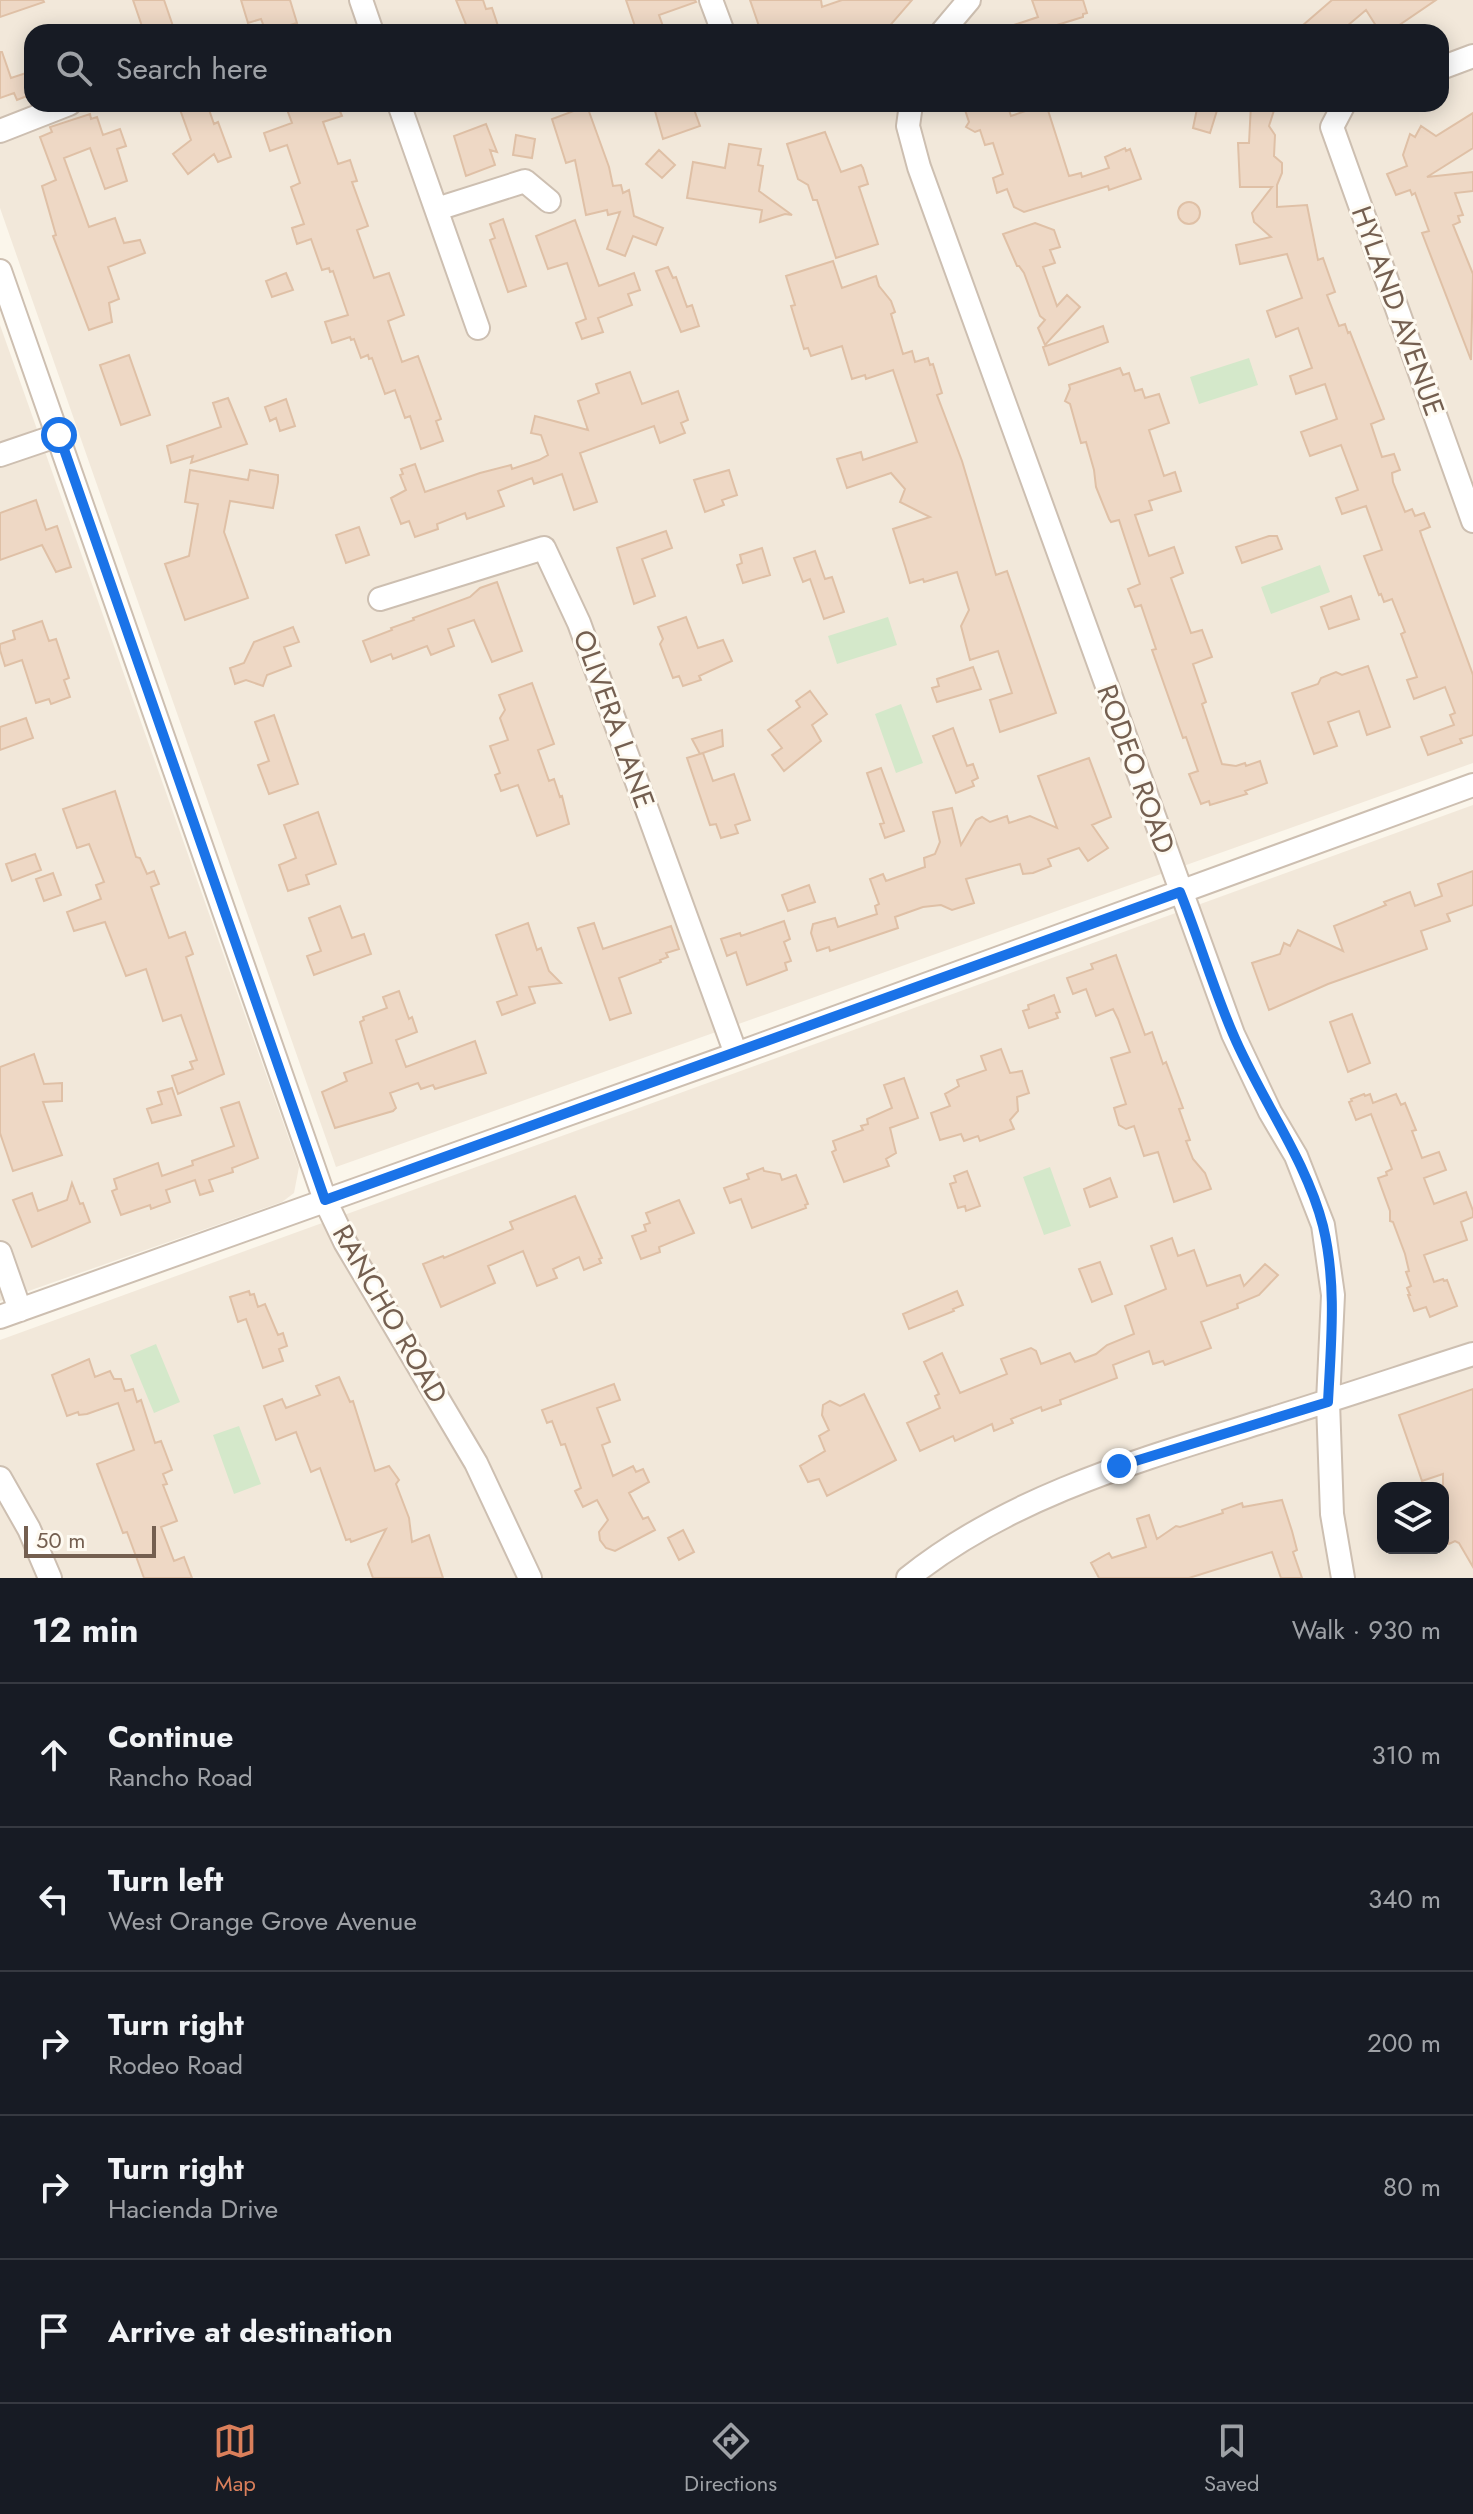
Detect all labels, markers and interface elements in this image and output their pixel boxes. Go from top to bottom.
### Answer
search box [24,24,1449,112]
icon: search [52,46,96,90]
text: Search here [116,47,268,90]
street label: HYLAND AVENUE [1341,200,1455,422]
route start [41,417,77,453]
street label: OLIVERA LANE [563,624,665,814]
street label: RODEO ROAD [1086,679,1186,859]
street label: RANCHO ROAD [322,1217,458,1411]
route end [1101,1448,1137,1484]
map controls [1377,1482,1449,1554]
button: layers [1377,1482,1449,1554]
scale bar [24,1522,156,1558]
text: 50 m [36,1524,85,1556]
text: 12 min [32,1606,139,1655]
text: Walk · 930 m [1292,1611,1441,1649]
text: Continue [108,1715,234,1758]
icon: ahead [32,1733,76,1777]
text: 310 m [1371,1736,1441,1774]
text: Rancho Road [108,1758,253,1796]
text: Turn left [108,1859,223,1902]
icon: left [32,1877,76,1921]
text: 340 m [1368,1880,1441,1918]
text: West Orange Grove Avenue [108,1902,417,1940]
text: Turn right [108,2003,244,2046]
icon: right [32,2021,76,2065]
text: 200 m [1367,2024,1441,2062]
text: Rodeo Road [108,2046,243,2084]
text: Turn right [108,2147,244,2190]
icon: right [32,2165,76,2209]
text: 80 m [1383,2168,1441,2206]
text: Hacienda Drive [108,2190,278,2228]
icon: arrive [32,2309,76,2353]
text: Arrive at destination [108,2310,393,2353]
tab: Map [213,2419,257,2499]
tab: Directions [684,2419,777,2499]
tab: Saved [1204,2419,1260,2499]

